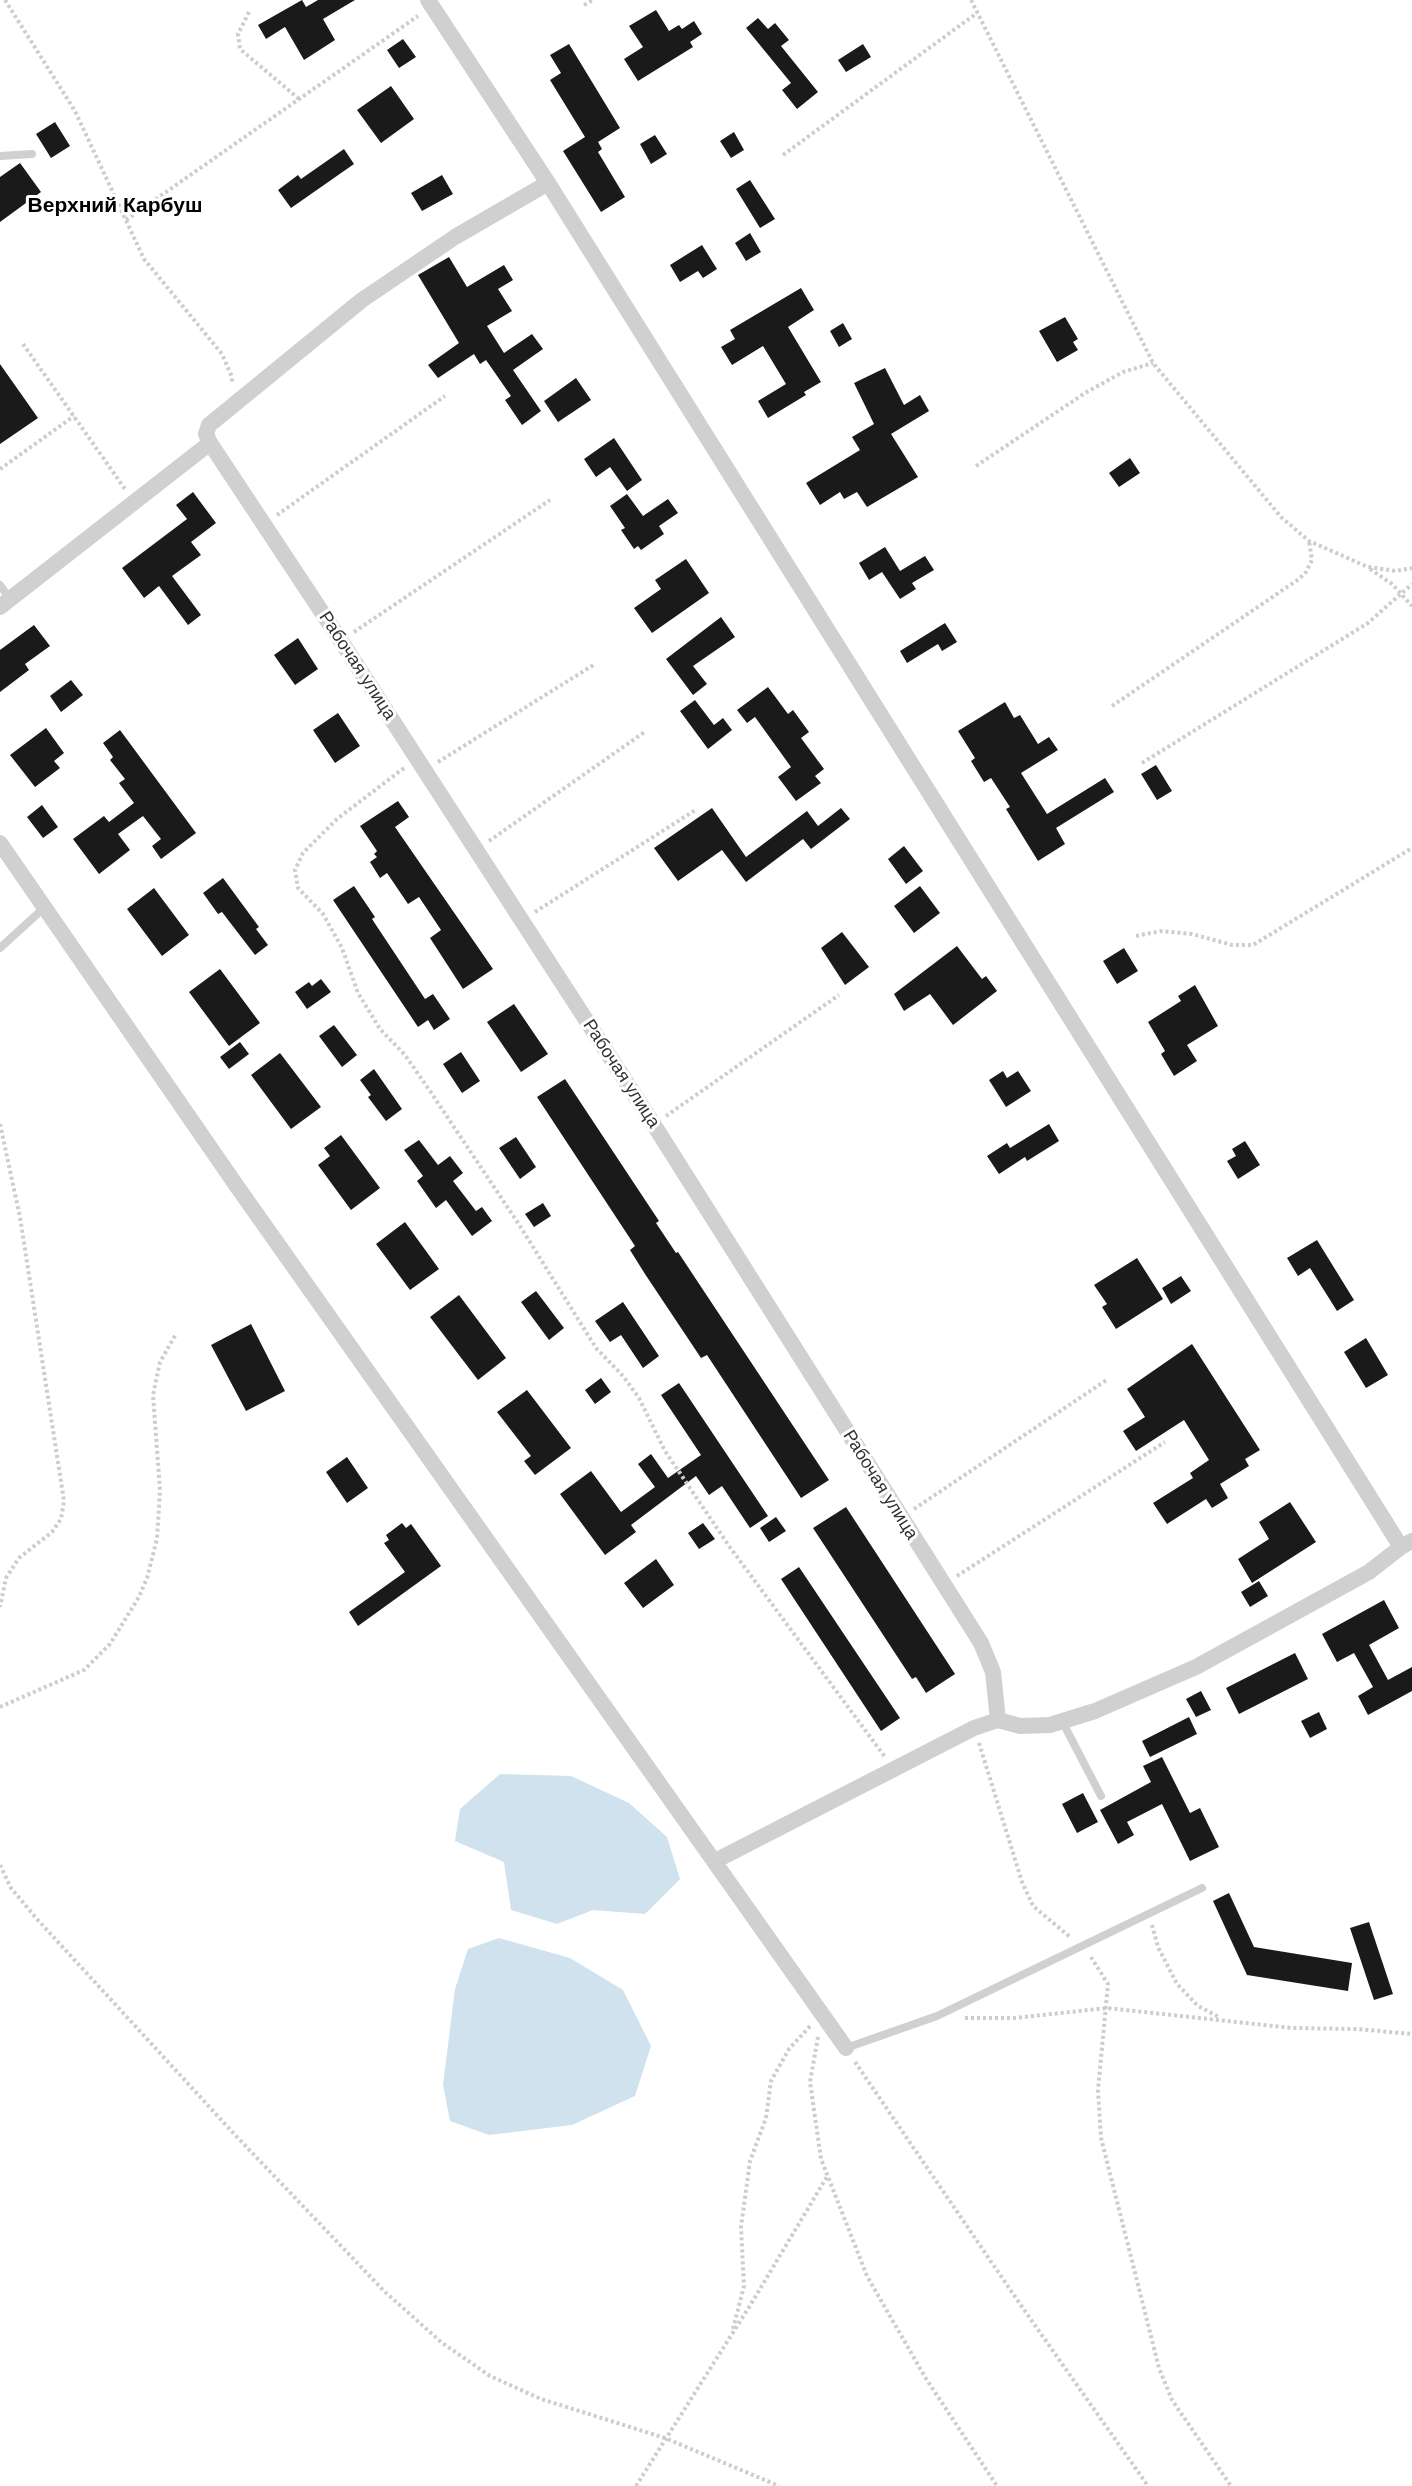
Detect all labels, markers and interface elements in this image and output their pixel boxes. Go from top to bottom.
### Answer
district label: Верхний Карбуш [28,193,202,219]
street label: Рабочая улица [314,608,400,724]
street label: Рабочая улица [578,1016,664,1132]
street label: Рабочая улица [838,1426,922,1544]

